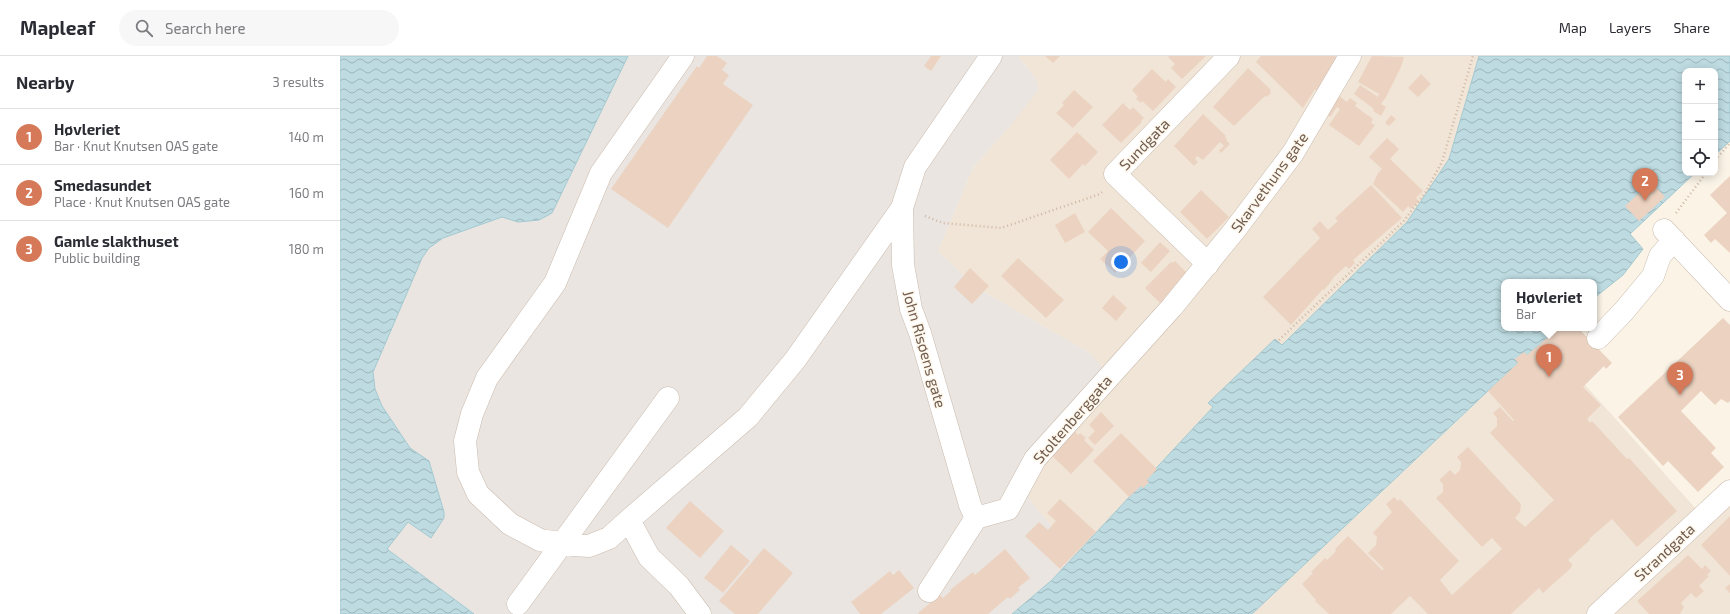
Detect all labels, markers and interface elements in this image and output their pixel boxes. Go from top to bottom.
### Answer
search box [119,10,399,46]
text: Mapleaf [20,16,95,39]
icon: search [133,17,155,39]
text: Search here [165,19,246,37]
text: Map [1559,19,1587,36]
text: Layers [1609,19,1651,36]
text: Share [1673,19,1710,36]
map controls [1682,68,1718,176]
button: + [1682,68,1718,104]
text: Nearby [16,72,74,92]
text: 3 results [273,74,324,90]
button: − [1682,104,1718,140]
street label: Sundgata [1115,114,1173,174]
text: Høvleriet [54,120,120,138]
street label: Skarvethuns gate [1227,128,1311,236]
text: 1 [26,129,32,145]
text: 140 m [289,129,324,145]
text: Bar · Knut Knutsen OAS gate [54,138,218,154]
button: locate [1682,140,1718,176]
pin: 2 [1632,168,1658,201]
text: Smedasundet [54,176,151,194]
text: 2 [25,185,33,201]
text: 160 m [289,185,324,201]
text: Place · Knut Knutsen OAS gate [54,194,230,210]
text: Gamle slakthuset [54,232,179,250]
text: 3 [25,241,33,257]
text: 180 m [289,241,324,257]
text: Public building [54,250,140,266]
your location [1111,252,1131,272]
popup [1501,279,1597,331]
street label: John Risøens gate [900,288,950,410]
text: Høvleriet [1516,288,1582,306]
text: Bar [1516,306,1536,322]
pin: 1 [1536,344,1562,377]
pin: 3 [1667,362,1693,395]
street label: Stoltenberggata [1029,371,1115,467]
street label: Strandgata [1630,519,1698,585]

